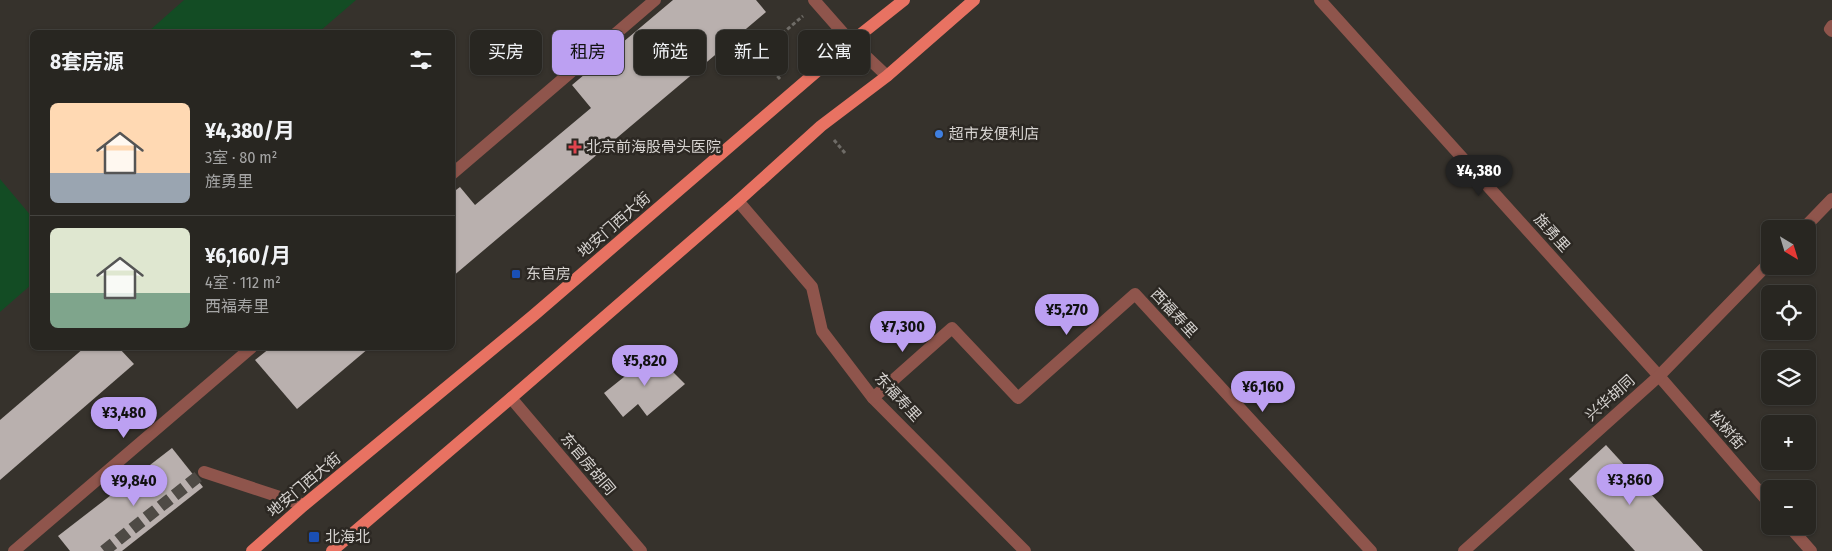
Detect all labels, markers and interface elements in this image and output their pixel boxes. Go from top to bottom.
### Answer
chip: 买房 [470,30,542,75]
chip: 租房 [552,30,624,75]
chip: 筛选 [634,30,706,75]
chip: 新上 [716,30,788,75]
chip: 公寓 [798,30,870,75]
icon: filters [407,46,435,74]
text: 8套房源 [50,49,124,75]
text: ¥4,380/月 [205,118,295,144]
icon: home [90,123,150,183]
place label: 超市发便利店 [949,125,1039,143]
marker: 超市发便利店 [933,128,945,140]
place label: 北京前海股骨头医院 [586,138,721,156]
marker: 北京前海股骨头医院 [568,140,582,154]
text: 3室 · 80 m² [205,148,277,167]
pin: ¥4,380 [1438,154,1520,197]
text: ¥4,380 [1457,161,1501,180]
text: 旌勇里 [205,172,253,191]
street label: 地安门西大街 [574,189,654,261]
street label: 旌勇里 [1530,210,1574,256]
north arrow [1761,220,1816,275]
map controls [1761,220,1816,535]
text: ¥6,160/月 [205,243,291,269]
icon: home [90,248,150,308]
place label: 东官房 [526,265,571,283]
marker: 东官房 [510,268,522,280]
text: 4室 · 112 m² [205,273,281,292]
street label: 西福寿里 [1147,285,1201,341]
button: locate [1761,285,1816,340]
pin: ¥5,270 [1026,294,1108,336]
text: 西福寿里 [205,297,269,316]
text: ¥5,270 [1046,300,1088,319]
pin: ¥7,300 [862,310,944,353]
text: ¥7,300 [881,317,925,336]
pin: ¥5,820 [604,344,686,387]
button: layers [1761,350,1816,405]
text: ¥5,820 [623,351,667,370]
street label: 东福寿里 [871,369,925,425]
pin: ¥6,160 [1222,370,1304,413]
street label: 兴华胡同 [1582,371,1638,425]
text: ¥6,160 [1242,377,1284,396]
pin: ¥3,480 [83,396,165,439]
text: ¥3,480 [102,403,146,422]
street label: 松树街 [1705,407,1749,453]
button: + [1761,415,1816,470]
street label: 东官房胡同 [557,429,619,499]
street label: 地安门西大街 [264,449,344,521]
pin: ¥9,840 [93,464,175,507]
pin: ¥3,860 [1589,464,1671,506]
text: ¥3,860 [1608,470,1652,489]
text: ¥9,840 [111,471,157,490]
button: − [1761,480,1816,535]
place label: 北海北 [325,528,370,546]
marker: 北海北 [307,530,321,544]

